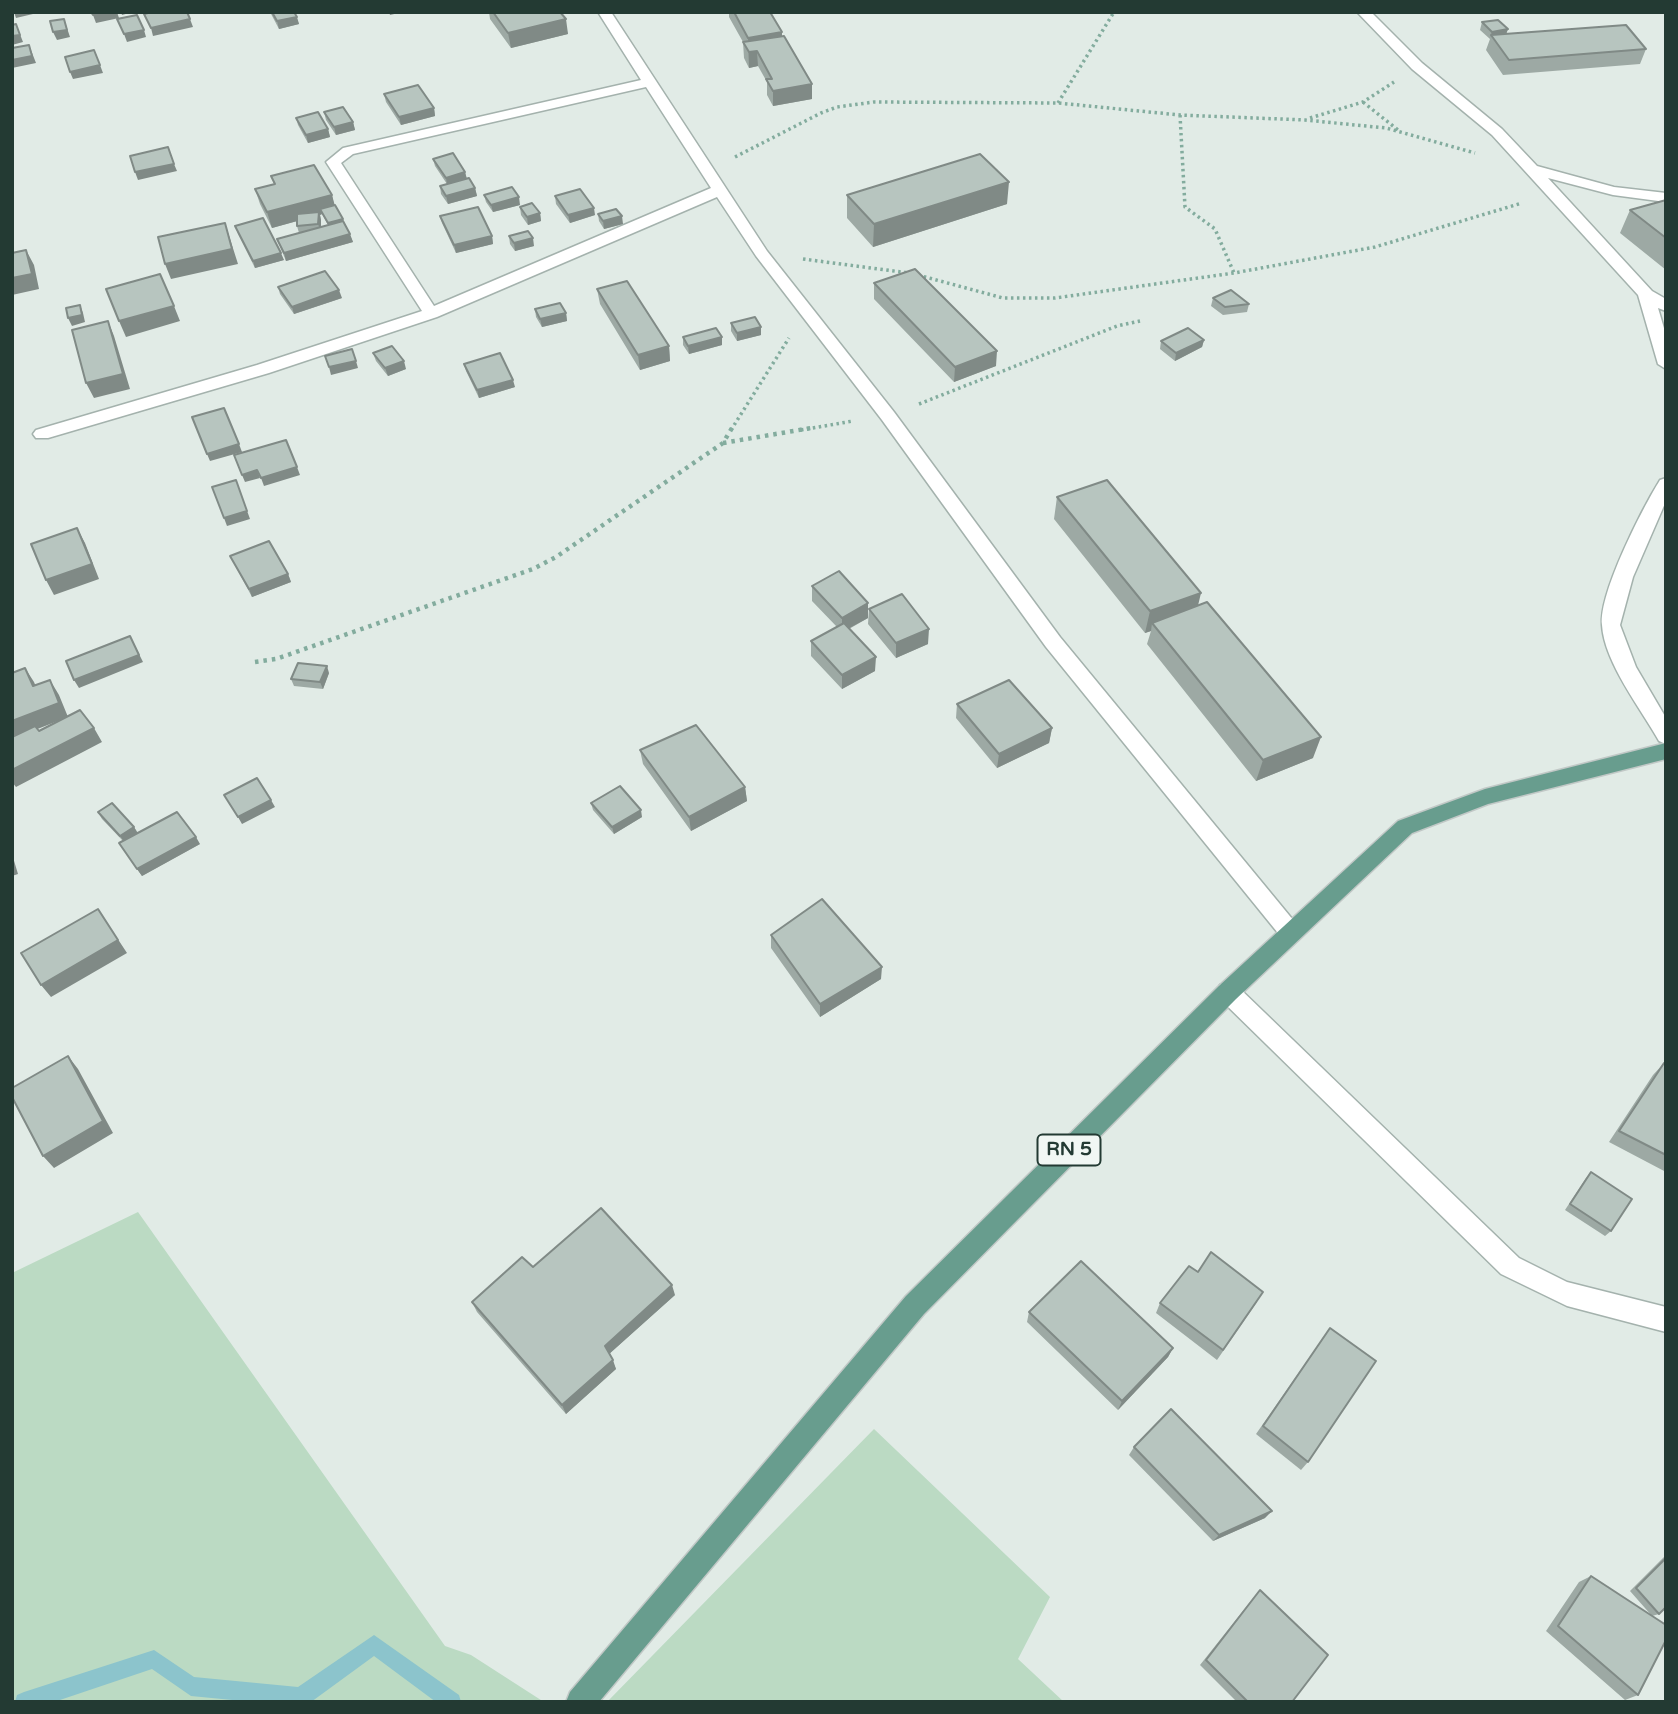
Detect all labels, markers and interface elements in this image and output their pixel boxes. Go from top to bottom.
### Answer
road number: RN 5 [1038,1134,1100,1166]

